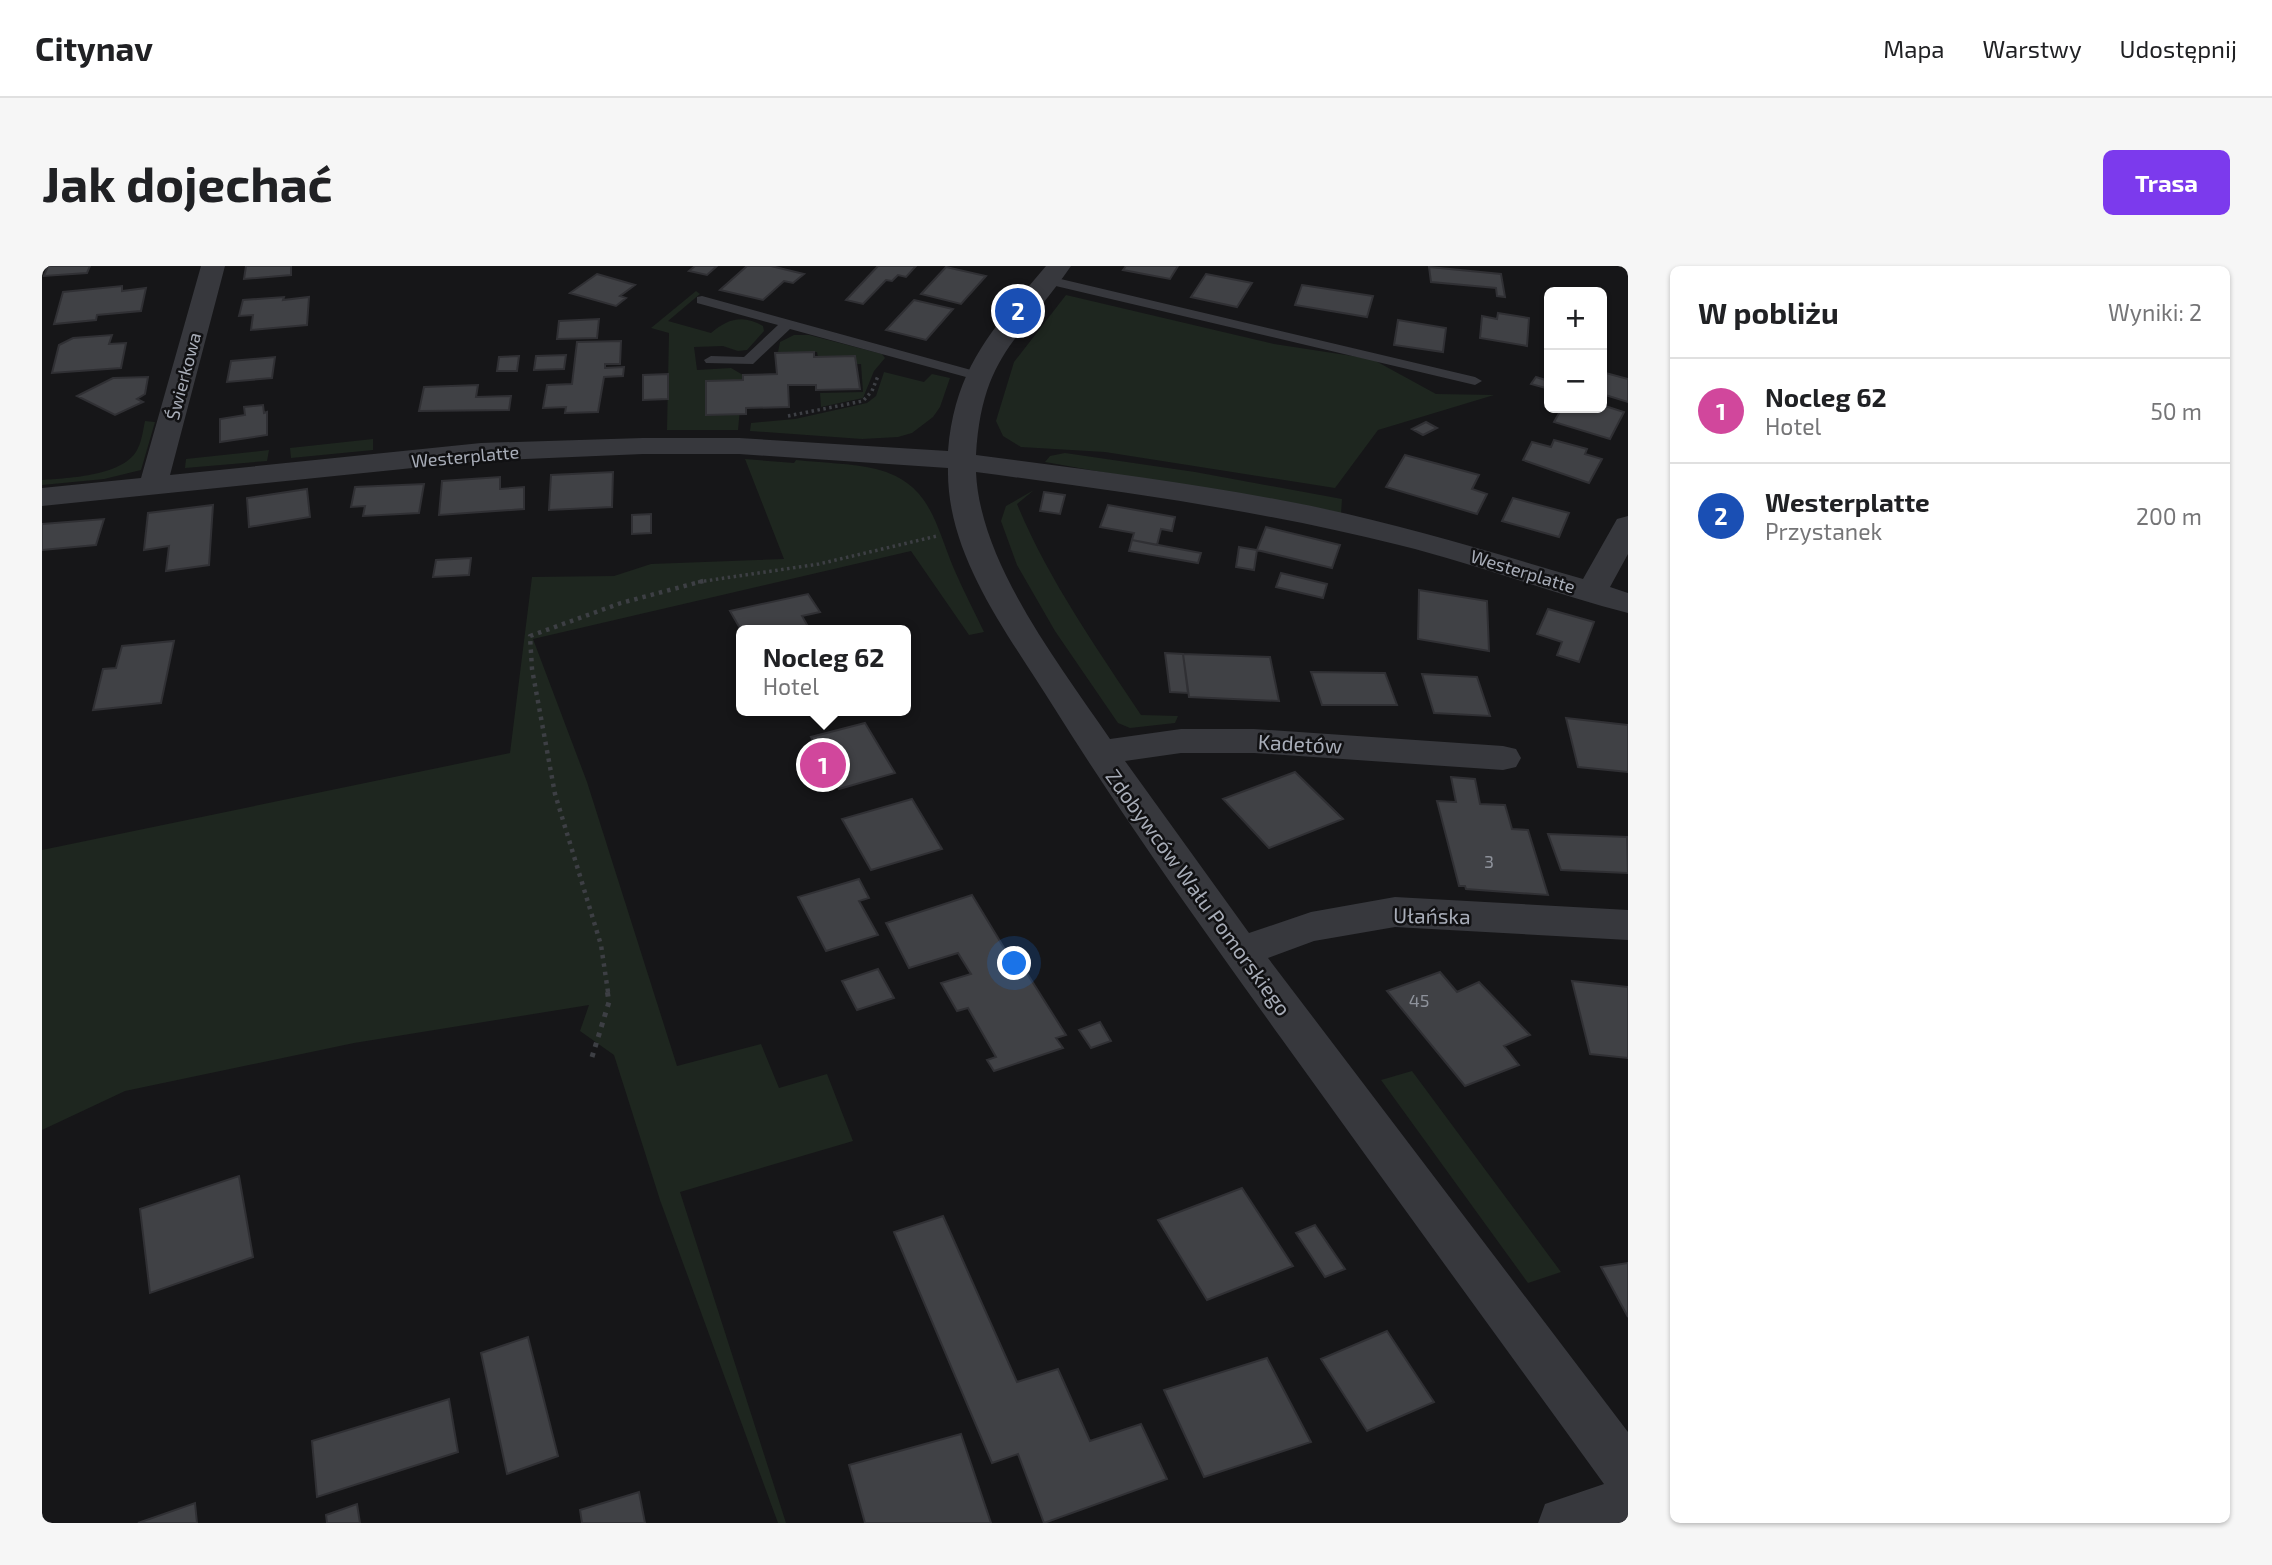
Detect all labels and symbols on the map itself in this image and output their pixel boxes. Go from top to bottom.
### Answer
pin: 2 [995,285,1041,337]
street label: Świerkowa [161,330,205,422]
street label: Westerplatte [410,440,520,472]
street label: Westerplatte [1468,545,1578,597]
street label: Kadetów [1257,728,1343,758]
pin: 1 [800,739,846,791]
street label: Zdobywców Wału Pomorskiego [1101,764,1297,1020]
house number: 3 [1484,850,1494,872]
street label: Ułańska [1393,902,1471,928]
your location [997,946,1031,980]
house number: 45 [1409,989,1429,1011]

